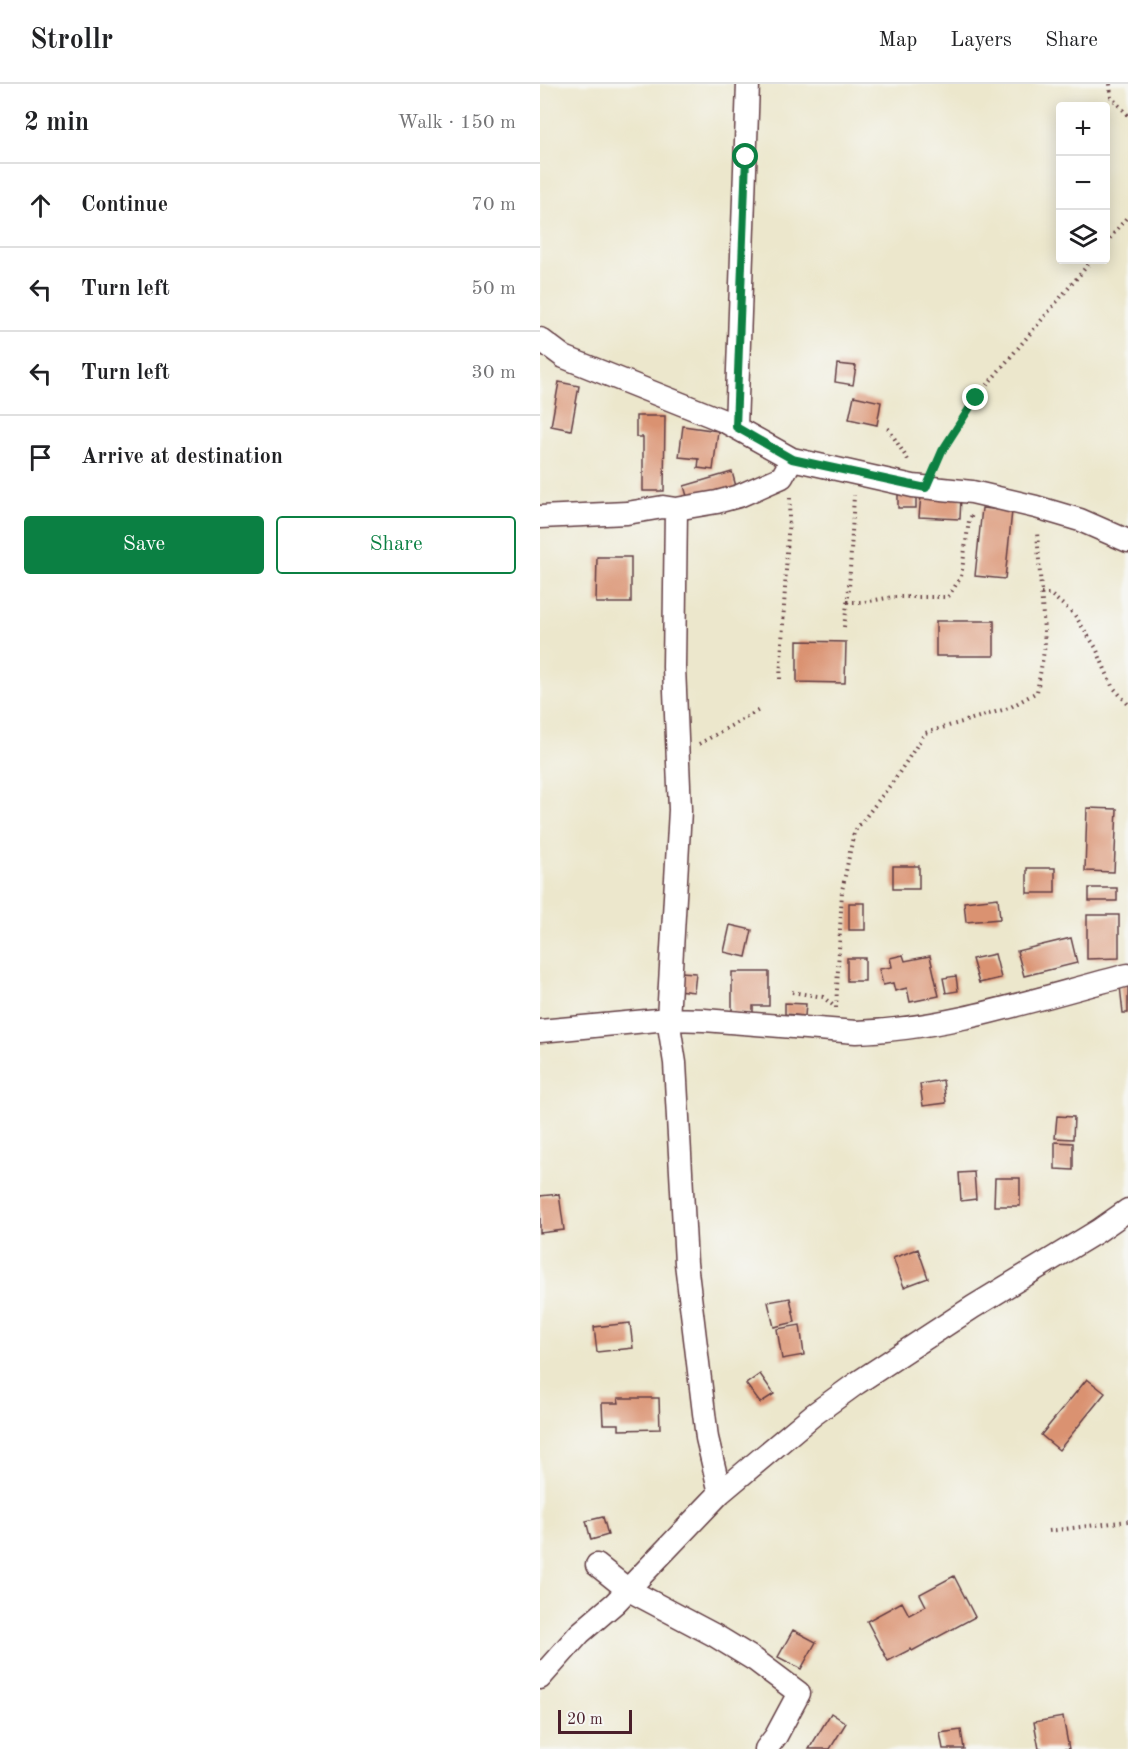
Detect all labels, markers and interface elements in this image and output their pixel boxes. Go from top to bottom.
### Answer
text: Strollr [30,27,113,55]
text: Map [878,30,917,51]
text: Layers [950,30,1012,51]
text: Share [1045,30,1098,51]
map controls [1056,102,1110,264]
button: + [1056,102,1110,156]
text: 2 min [24,110,89,136]
text: Walk · 150 m [397,113,516,133]
route start [732,143,758,169]
button: − [1056,156,1110,210]
icon: ahead [24,189,57,222]
text: Continue [81,194,168,216]
text: 70 m [471,195,516,215]
button: layers [1056,210,1110,264]
icon: left [24,273,57,306]
text: Turn left [81,278,170,300]
text: 50 m [471,279,516,299]
icon: left [24,357,57,390]
text: Turn left [81,362,170,384]
text: 30 m [471,363,516,383]
route end [962,384,988,410]
icon: arrive [24,441,57,474]
text: Arrive at destination [81,446,283,468]
button: Save [24,516,264,574]
button: Share [276,516,516,574]
scale bar [558,1707,632,1734]
text: 20 m [567,1712,603,1728]

